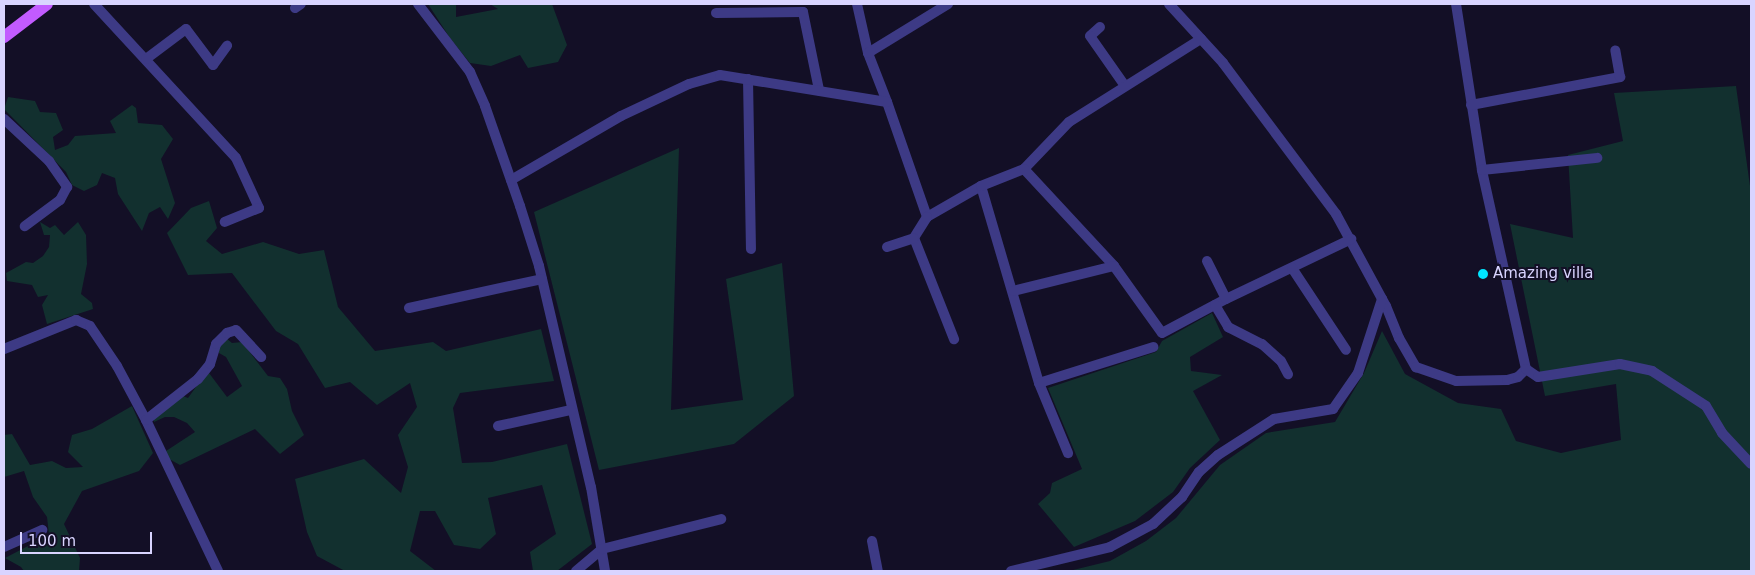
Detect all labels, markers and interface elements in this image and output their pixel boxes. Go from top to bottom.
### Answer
place label: Amazing villa [1493,265,1593,283]
marker: Amazing villa [1477,268,1489,280]
scale bar [22,522,155,554]
text: 100 m [28,532,76,550]

